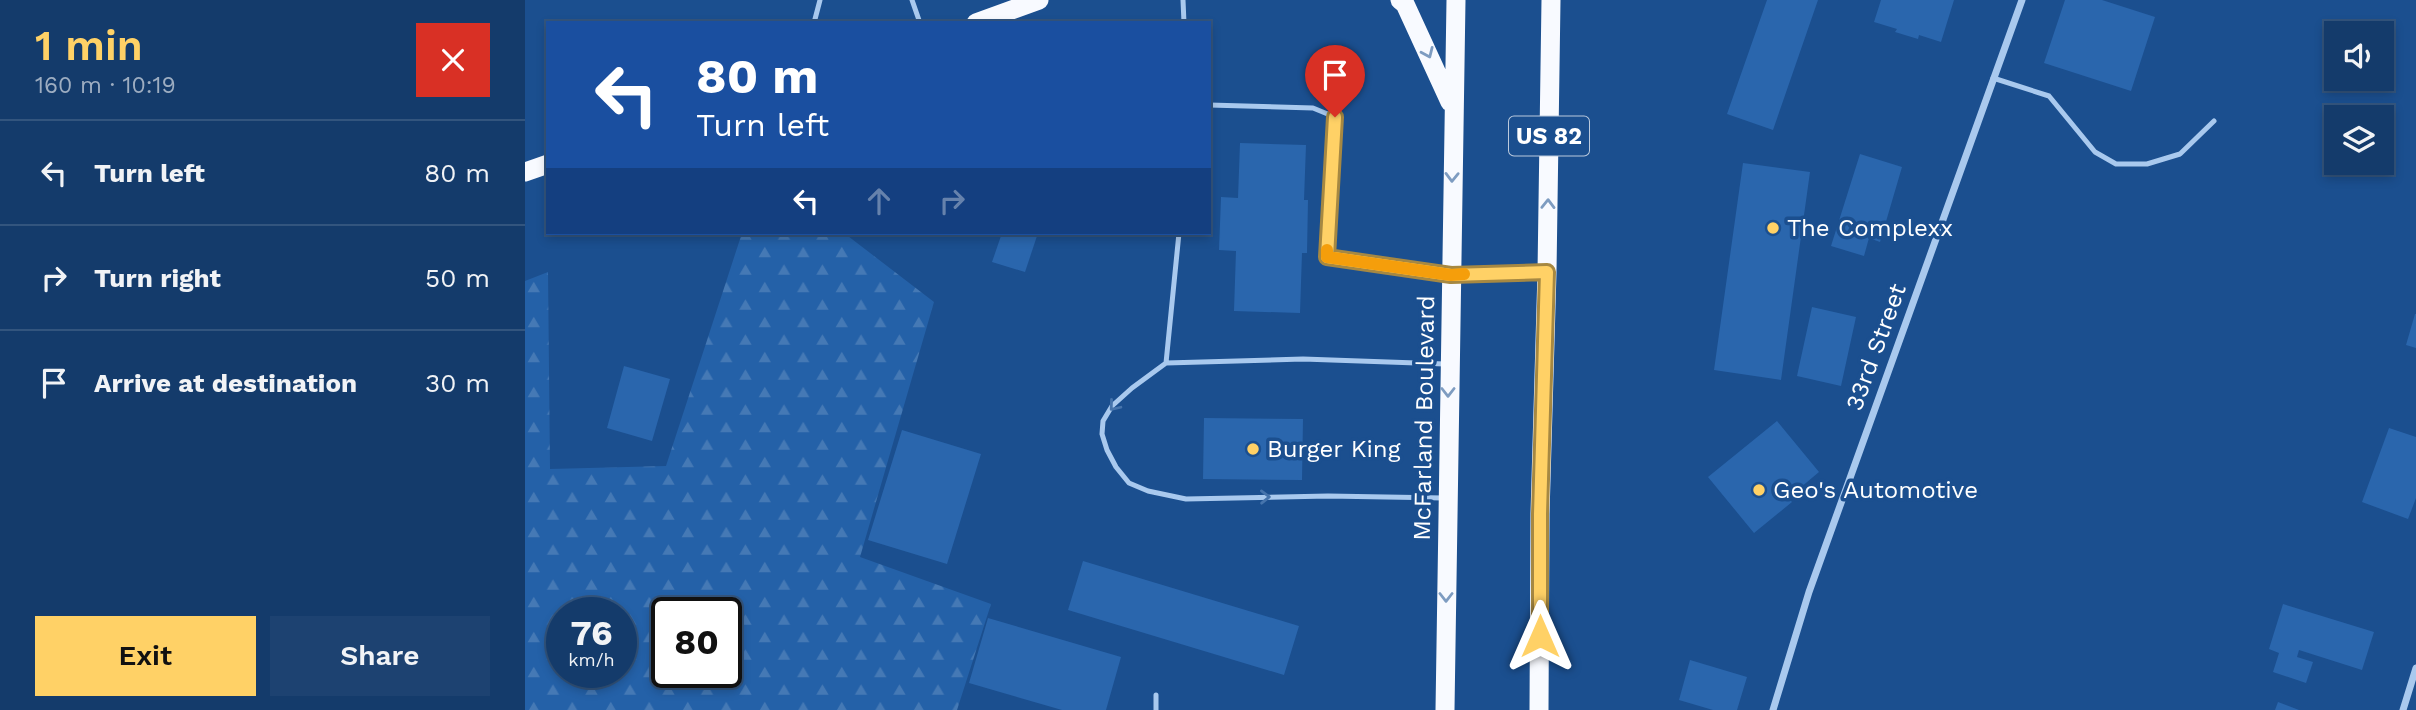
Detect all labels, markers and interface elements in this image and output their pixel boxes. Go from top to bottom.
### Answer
text: 1 min [35,21,143,70]
map controls [2324,21,2394,175]
button: sound [2324,21,2394,91]
button: close [416,23,490,97]
pin [1305,45,1365,117]
one-way arrow [1420,46,1434,58]
text: 80 m [696,47,818,105]
icon: left [581,49,672,140]
icon: arrive [1316,56,1354,94]
text: 160 m · 10:19 [35,72,176,99]
button: layers [2324,105,2394,175]
text: Turn left [696,106,829,144]
road number: US 82 [1509,116,1589,155]
icon: left [35,154,73,192]
text: Turn left [94,158,205,188]
text: 80 m [424,158,490,188]
one-way arrow [1444,172,1460,182]
icon: left [787,182,825,220]
icon: ahead [860,182,898,220]
icon: right [933,182,971,220]
one-way arrow [1540,198,1556,208]
place label: The Complexx [1787,214,1953,242]
marker: The Complexx [1765,220,1781,236]
icon: right [35,259,73,297]
text: Turn right [94,263,221,293]
text: 50 m [425,263,490,293]
street label: 33rd Street [1840,280,1912,414]
street label: McFarland Boulevard [1408,295,1440,541]
icon: arrive [35,364,73,402]
text: Arrive at destination [94,368,357,398]
text: 30 m [425,368,490,398]
one-way arrow [1440,387,1456,398]
one-way arrow [1110,398,1122,411]
place label: Burger King [1267,435,1401,463]
marker: Burger King [1245,441,1261,457]
place label: Geo's Automotive [1773,476,1978,504]
marker: Geo's Automotive [1751,482,1767,498]
one-way arrow [1260,490,1271,505]
one-way arrow [1438,593,1454,603]
speed limit sign: 80 [651,597,742,688]
position arrow [1503,599,1577,673]
text: 76 [571,612,612,654]
button: Exit [35,616,256,696]
button: Share [270,616,490,696]
text: km/h [568,649,615,670]

